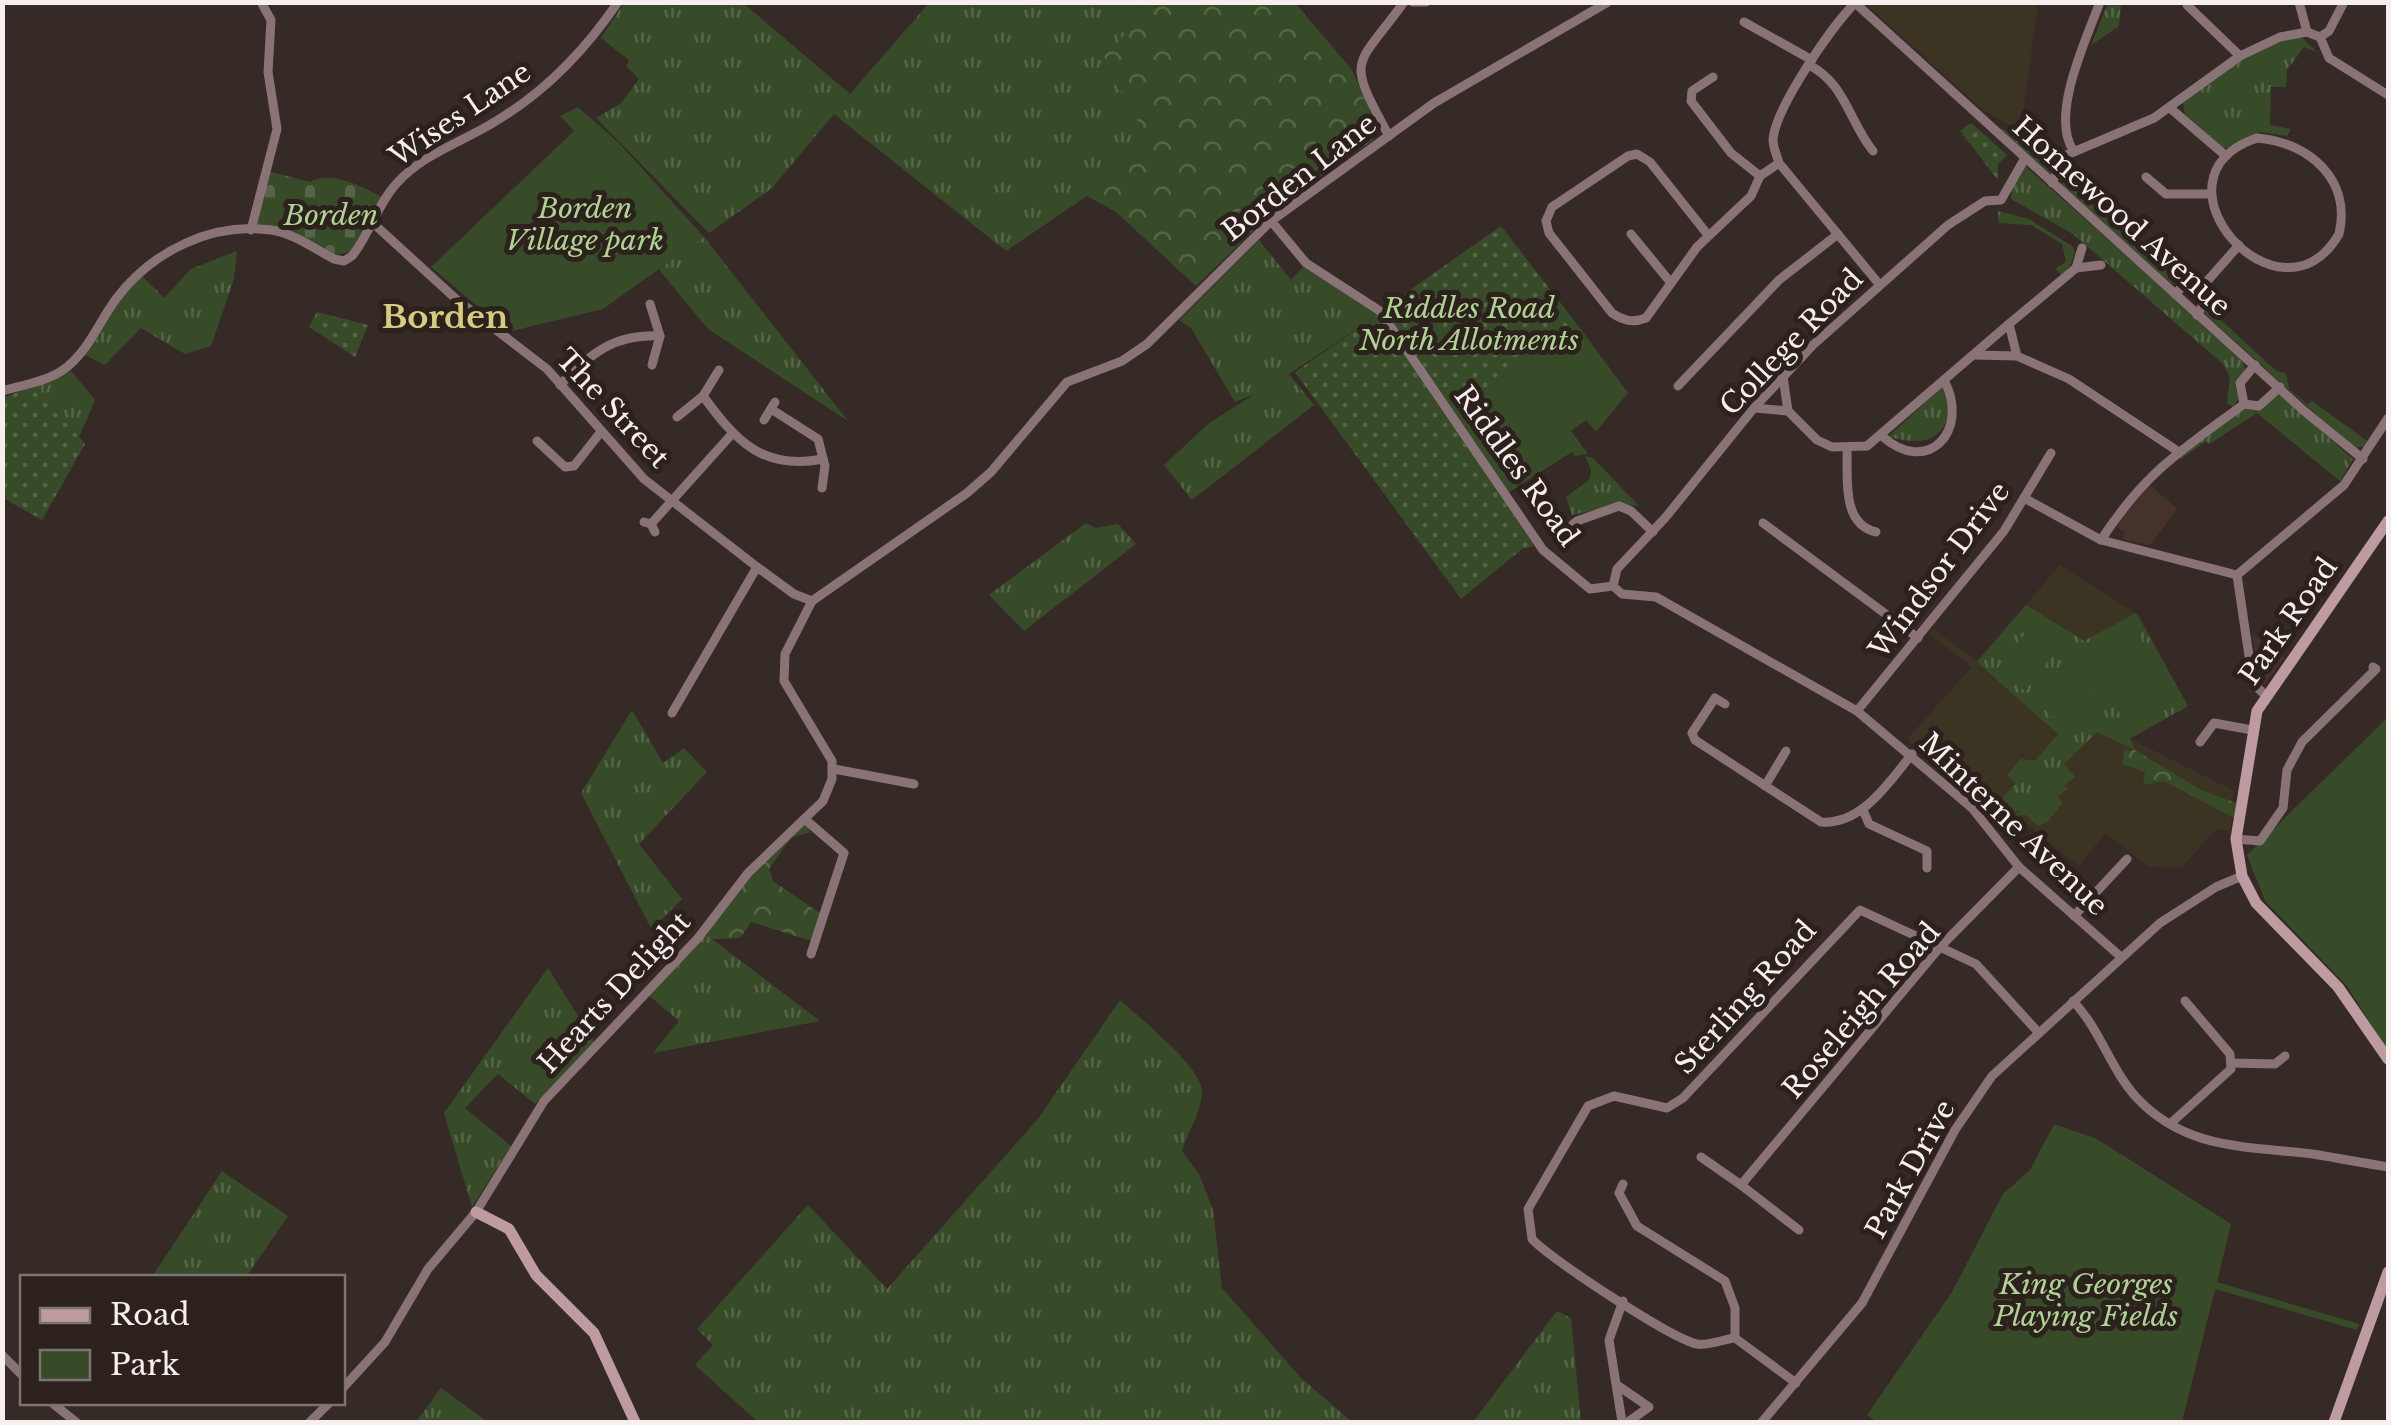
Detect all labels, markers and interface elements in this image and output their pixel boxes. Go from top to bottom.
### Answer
street label: Wises Lane [382,54,538,175]
street label: Borden Lane [1215,106,1384,249]
street label: Homewood Avenue [2005,109,2238,324]
park label: Borden Village park [506,191,664,258]
park label: Borden [283,198,378,233]
street label: College Road [1713,262,1870,423]
park label: Riddles Road North Allotments [1358,291,1579,358]
district label: Borden [382,297,508,337]
street label: The Street [549,342,677,475]
street label: Riddles Road [1447,379,1587,553]
street label: Windsor Drive [1861,475,2017,666]
street label: Park Road [2232,551,2345,692]
street label: Minterne Avenue [1912,726,2115,923]
street label: Hearts Delight [531,904,698,1080]
street label: Sterling Road [1667,913,1824,1081]
street label: Roseleigh Road [1775,915,1948,1106]
street label: Park Drive [1858,1094,1963,1244]
park label: King Georges Playing Fields [1993,1267,2178,1334]
legend [20,1275,345,1405]
text: Road [110,1296,190,1333]
text: Park [110,1346,180,1383]

